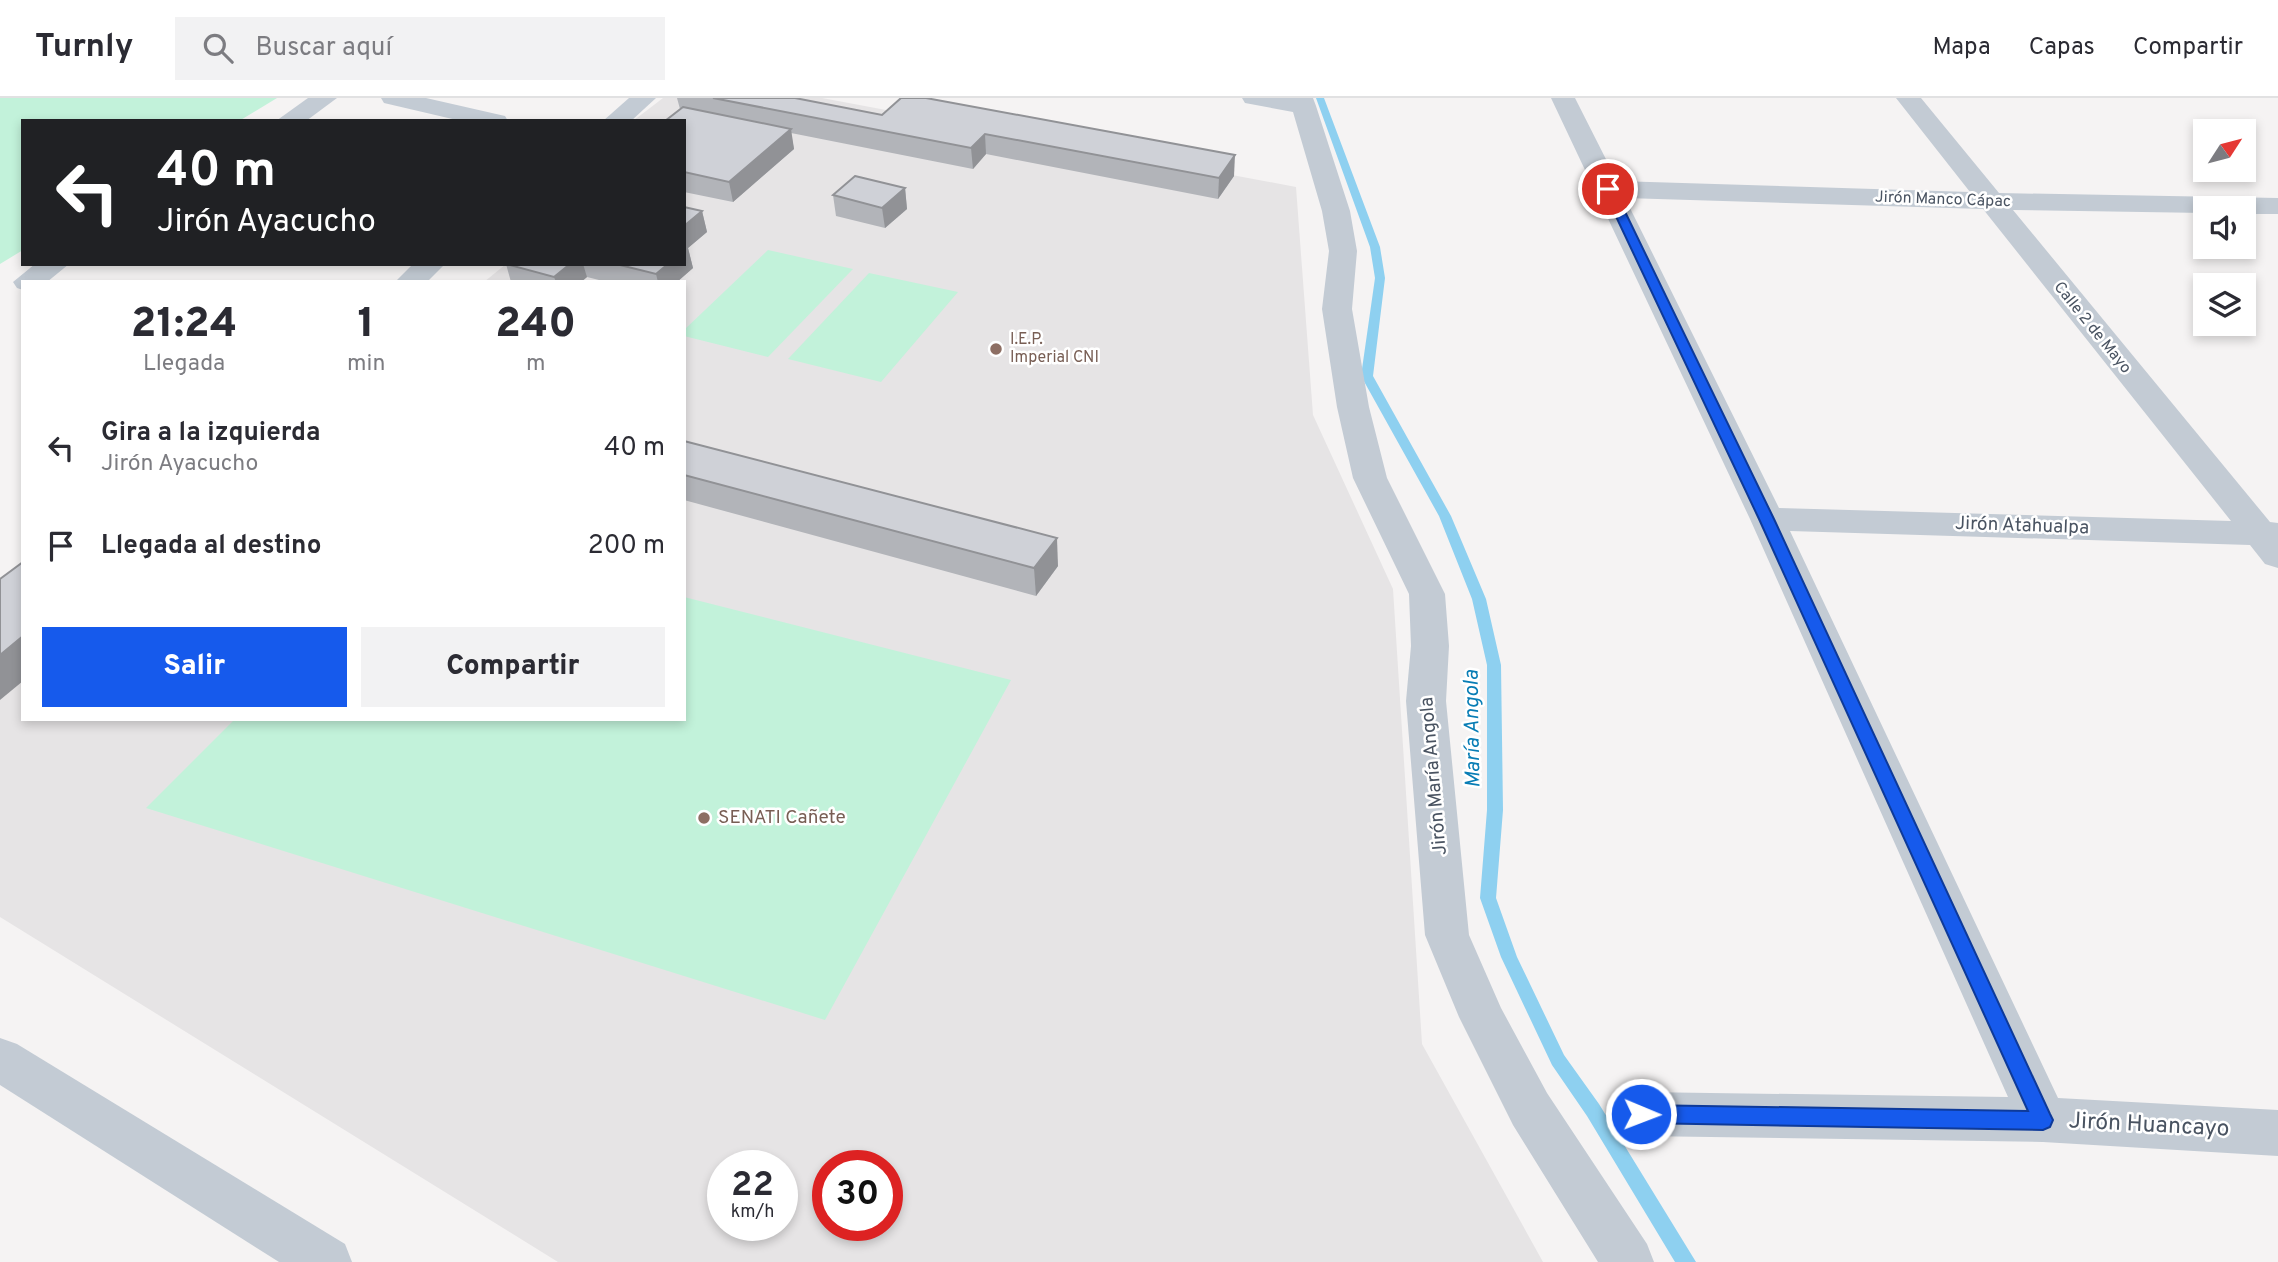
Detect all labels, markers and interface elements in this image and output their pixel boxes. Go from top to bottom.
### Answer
search box [175,17,665,80]
text: Turnly [35,27,133,69]
icon: search [199,29,237,67]
text: Buscar aquí [255,32,392,65]
text: Mapa [1933,33,1991,63]
text: Capas [2029,33,2095,63]
text: Compartir [2133,33,2243,63]
north arrow [2193,119,2256,182]
map controls [2193,119,2256,336]
text: 40 m [157,142,276,204]
icon: left [42,147,133,238]
pin [1578,159,1638,219]
icon: arrive [1589,170,1627,208]
street label: Jirón Manco Cápac [1875,188,2011,212]
button: sound [2193,196,2256,259]
text: Jirón Ayacucho [157,203,376,243]
button: layers [2193,273,2256,336]
street label: Calle 2 de Mayo [2049,278,2135,378]
text: 21:24 [131,299,237,352]
text: 1 [358,299,375,352]
text: 240 [495,299,576,352]
place label: I.E.P. Imperial CNI [1010,330,1099,368]
marker: I.E.P. Imperial CNI [988,341,1004,357]
text: Llegada [143,350,225,379]
text: min [347,350,385,379]
text: m [526,350,545,379]
text: Gira a la izquierda [101,417,320,450]
icon: left [42,429,80,467]
text: 40 m [604,432,665,465]
text: Jirón Ayacucho [101,450,258,479]
street label: Jirón Atahualpa [1954,512,2090,540]
icon: arrive [42,527,80,565]
text: Llegada al destino [101,530,321,563]
text: 200 m [588,530,665,563]
button: Salir [42,627,347,707]
button: Compartir [361,627,665,707]
water label: María Angola [1458,669,1488,788]
street label: Jirón María Angola [1415,696,1453,856]
place label: SENATI Cañete [718,806,846,830]
marker: SENATI Cañete [696,810,712,826]
position arrow [1604,1077,1678,1151]
street label: Jirón Huancayo [2068,1107,2230,1145]
speed limit sign: 30 [812,1150,903,1241]
text: 22 [731,1164,774,1208]
text: km/h [731,1201,774,1224]

